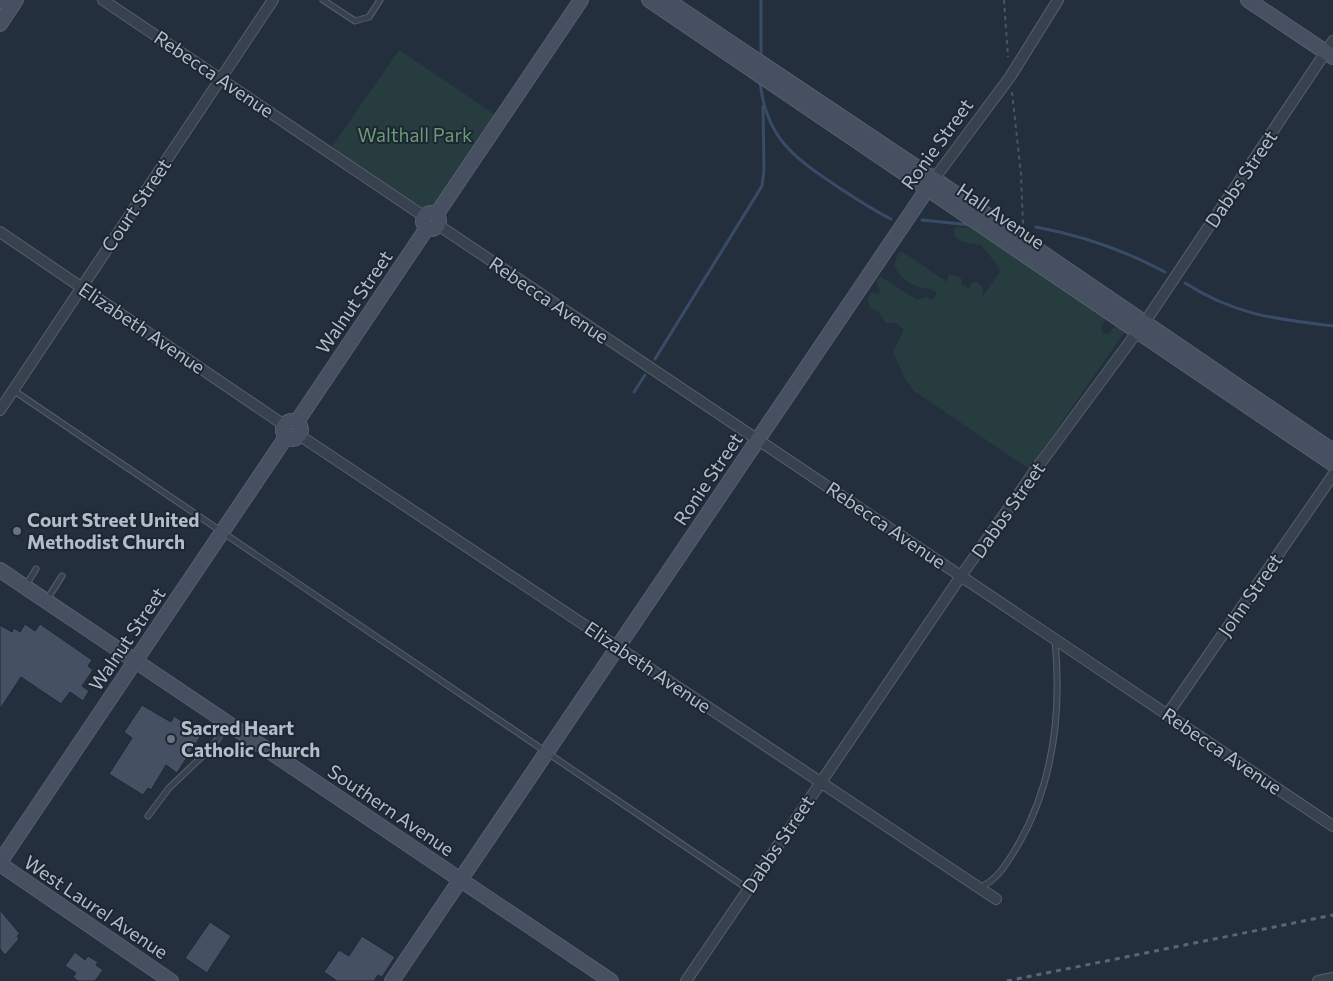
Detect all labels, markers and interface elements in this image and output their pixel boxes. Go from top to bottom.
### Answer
street label: Rebecca Avenue [150,25,278,122]
street label: Ronie Street [896,94,977,194]
park label: Walthall Park [358,123,472,146]
street label: Dabbs Street [1200,126,1282,232]
street label: Court Street [96,153,175,256]
street label: Hall Avenue [953,178,1049,253]
street label: Walnut Street [311,245,397,358]
street label: Rebecca Avenue [485,251,613,348]
street label: Elizabeth Avenue [75,277,210,378]
street label: Ronie Street [668,428,747,529]
street label: Dabbs Street [966,457,1049,562]
street label: Rebecca Avenue [822,476,950,573]
place label: Court Street United Methodist Church [27,508,199,553]
marker: Court Street United Methodist Church [11,525,23,537]
street label: John Street [1213,549,1287,641]
street label: Walnut Street [84,582,170,695]
street label: Elizabeth Avenue [581,616,716,717]
street label: Rebecca Avenue [1158,702,1286,799]
place label: Sacred Heart Catholic Church [181,716,320,761]
marker: Sacred Heart Catholic Church [165,733,177,745]
street label: Southern Avenue [324,759,459,860]
street label: Dabbs Street [737,791,819,897]
street label: West Laurel Avenue [20,850,173,963]

